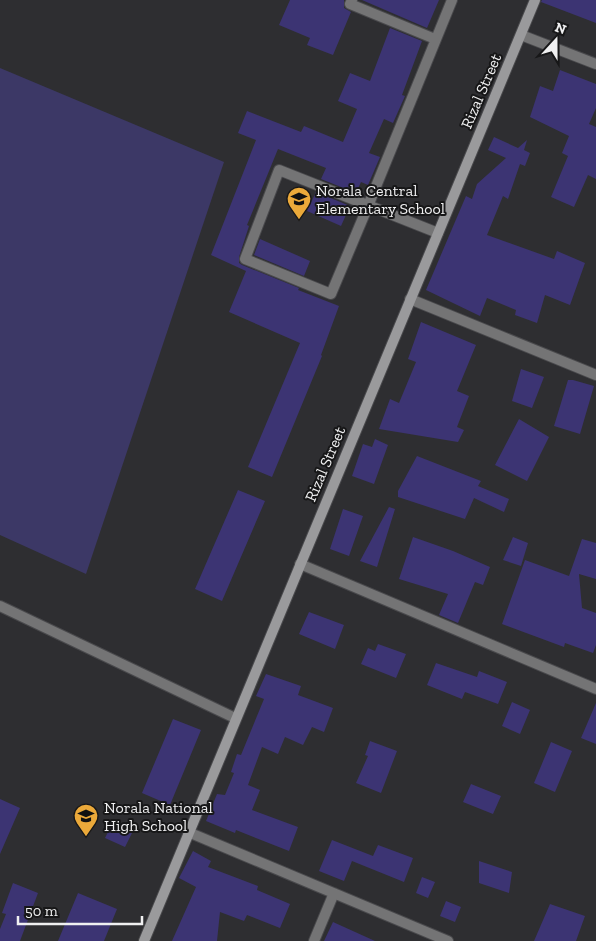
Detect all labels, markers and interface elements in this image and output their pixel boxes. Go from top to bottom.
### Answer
north arrow [531,15,581,65]
text: N [552,18,569,38]
street label: Rizal Street [457,51,505,131]
place label: Norala Central Elementary School [316,181,445,218]
school or university icon: Norala Central Elementary School [286,186,312,220]
street label: Rizal Street [301,424,349,504]
place label: Norala National High School [104,798,213,835]
school or university icon: Norala National High School [73,803,99,837]
scale bar [18,894,141,926]
text: 50 m [25,902,58,920]

